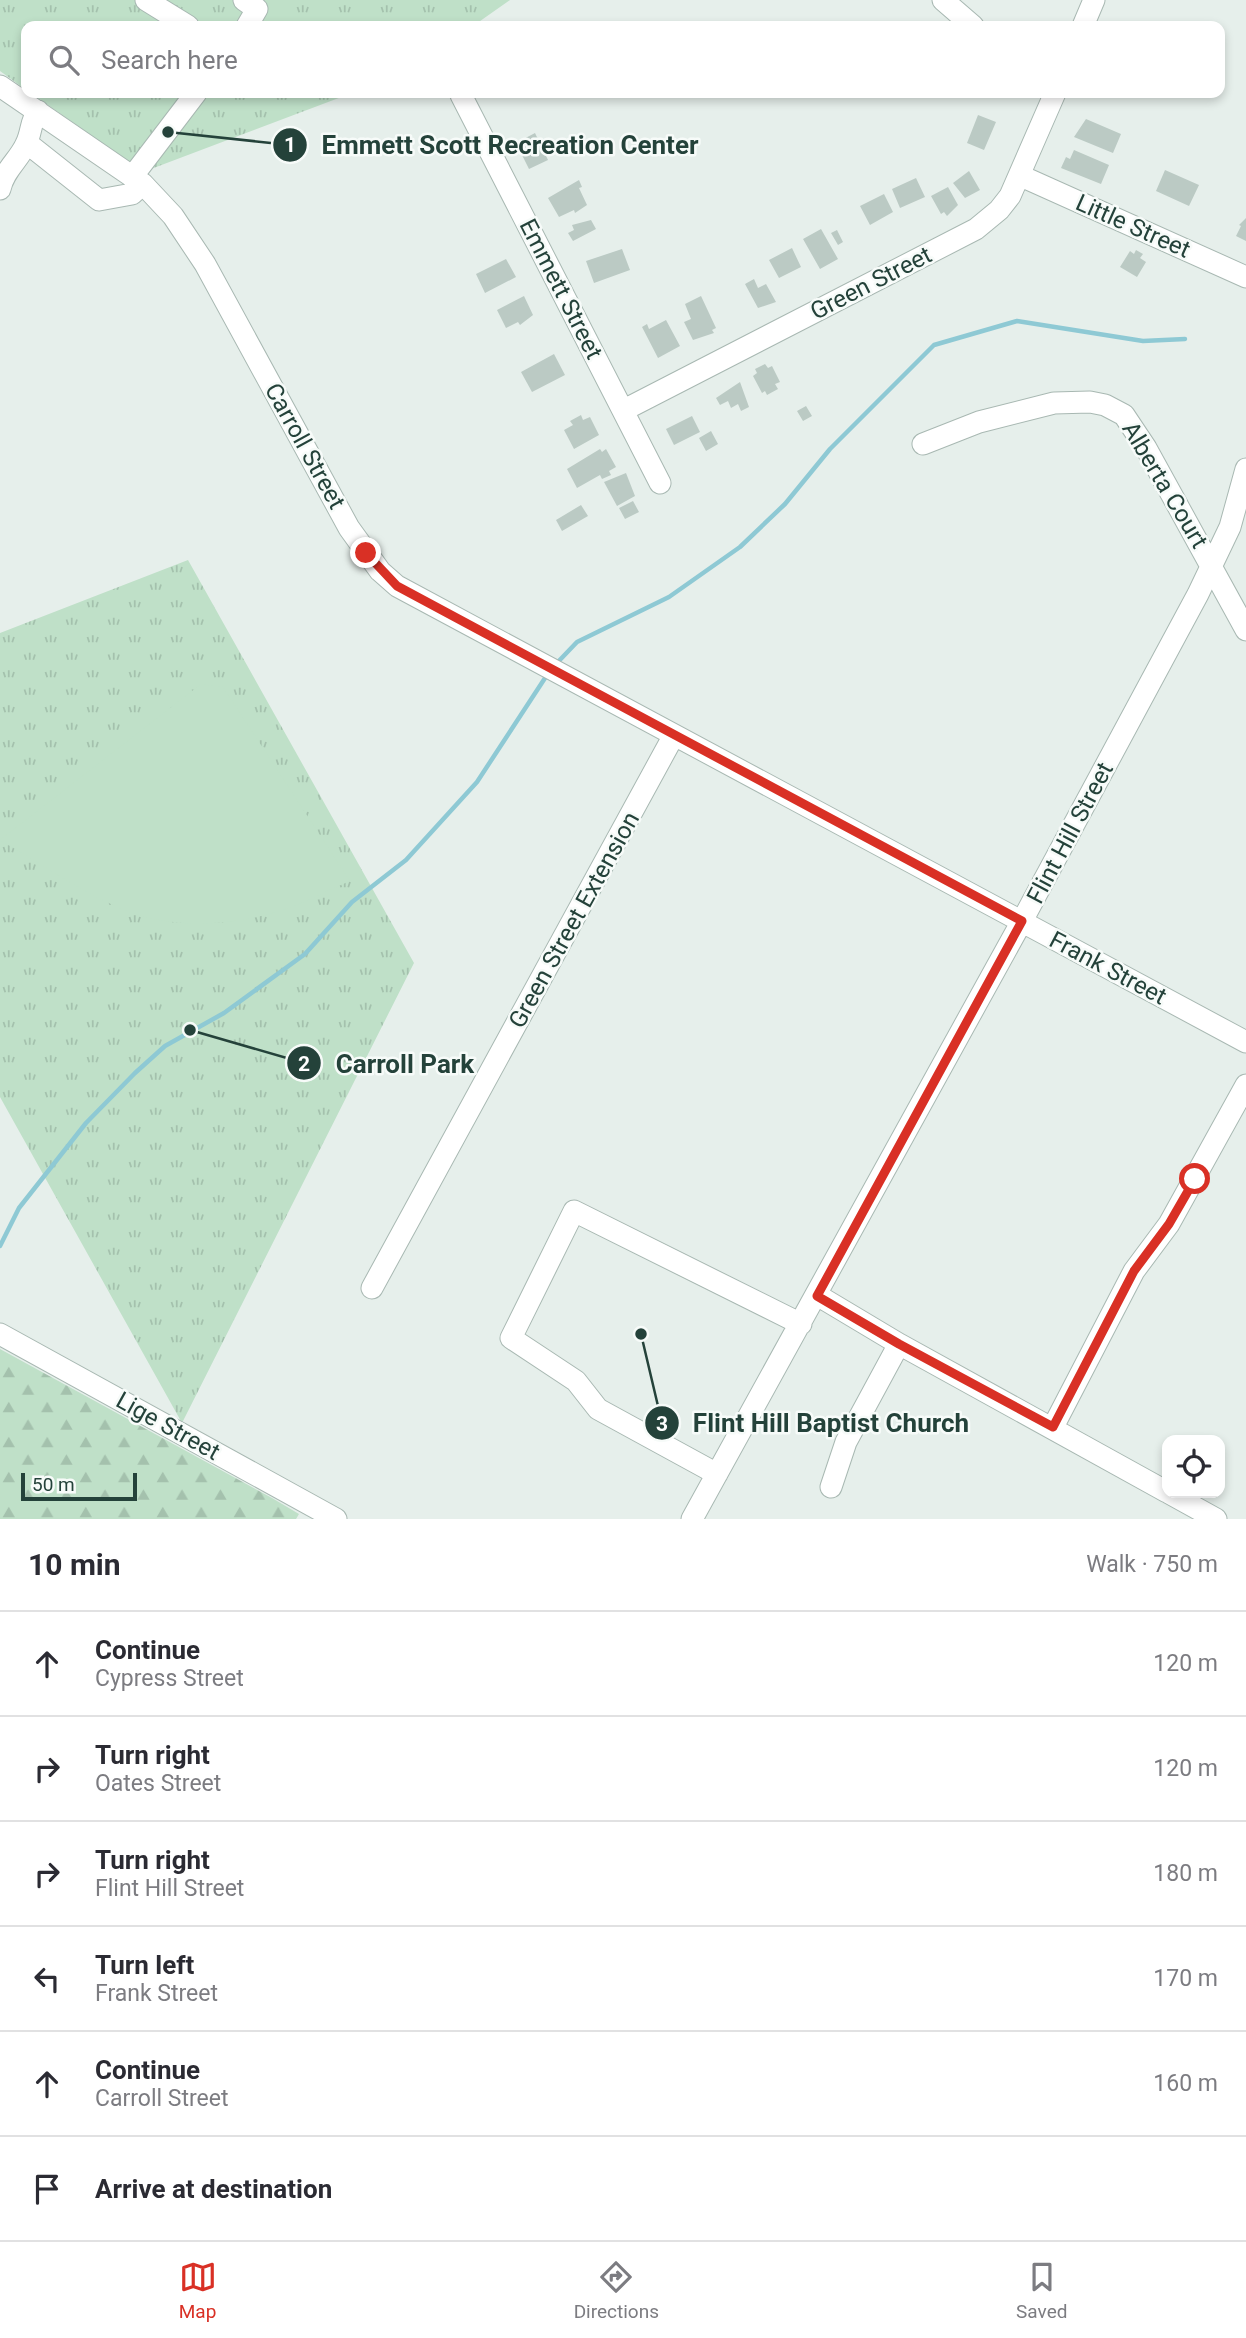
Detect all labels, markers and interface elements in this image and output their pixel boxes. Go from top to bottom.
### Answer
search box [21,21,1225,98]
icon: search [45,41,83,79]
text: Search here [101,45,238,75]
callout: Emmett Scott Recreation Center [273,122,713,169]
text: Emmett Scott Recreation Center [322,130,699,160]
text: 1 [284,133,296,157]
street label: Little Street [1071,188,1195,264]
street label: Emmett Street [514,214,608,364]
street label: Green Street [806,240,936,325]
street label: Carroll Street [259,378,351,514]
street label: Alberta Court [1116,417,1214,553]
route end [350,537,381,568]
street label: Flint Hill Street [1021,757,1119,908]
street label: Green Street Extension [503,807,645,1033]
street label: Frank Street [1045,926,1171,1011]
callout: Carroll Park [287,1040,488,1087]
text: Carroll Park [336,1049,475,1079]
text: 2 [298,1052,310,1076]
route start [1179,1163,1210,1194]
street label: Lige Street [111,1386,225,1466]
callout: Flint Hill Baptist Church [644,1400,983,1447]
text: Flint Hill Baptist Church [693,1408,969,1438]
text: 3 [656,1412,668,1436]
map controls [1162,1435,1225,1498]
button: locate [1162,1435,1225,1498]
scale bar [21,1470,136,1502]
text: 50 m [32,1473,75,1496]
text: 10 min [28,1547,121,1582]
text: Walk · 750 m [1086,1551,1218,1578]
text: Continue [95,1635,200,1665]
icon: ahead [28,1645,66,1683]
text: 120 m [1153,1650,1218,1677]
text: Cypress Street [95,1665,244,1692]
text: Turn right [95,1740,210,1770]
icon: right [28,1750,66,1788]
text: 120 m [1153,1755,1218,1782]
text: Oates Street [95,1770,221,1797]
text: Turn right [95,1845,210,1875]
icon: right [28,1855,66,1893]
text: 180 m [1153,1860,1218,1887]
text: Flint Hill Street [95,1875,244,1902]
text: Turn left [95,1950,194,1980]
icon: left [28,1960,66,1998]
text: 170 m [1153,1965,1218,1992]
text: Frank Street [95,1980,218,2007]
text: Continue [95,2055,200,2085]
icon: ahead [28,2065,66,2103]
text: 160 m [1153,2070,1218,2097]
text: Carroll Street [95,2085,229,2112]
icon: arrive [28,2170,66,2208]
text: Arrive at destination [95,2174,332,2204]
tab: Map [179,2258,217,2323]
tab: Directions [574,2258,659,2323]
tab: Saved [1016,2258,1067,2323]

